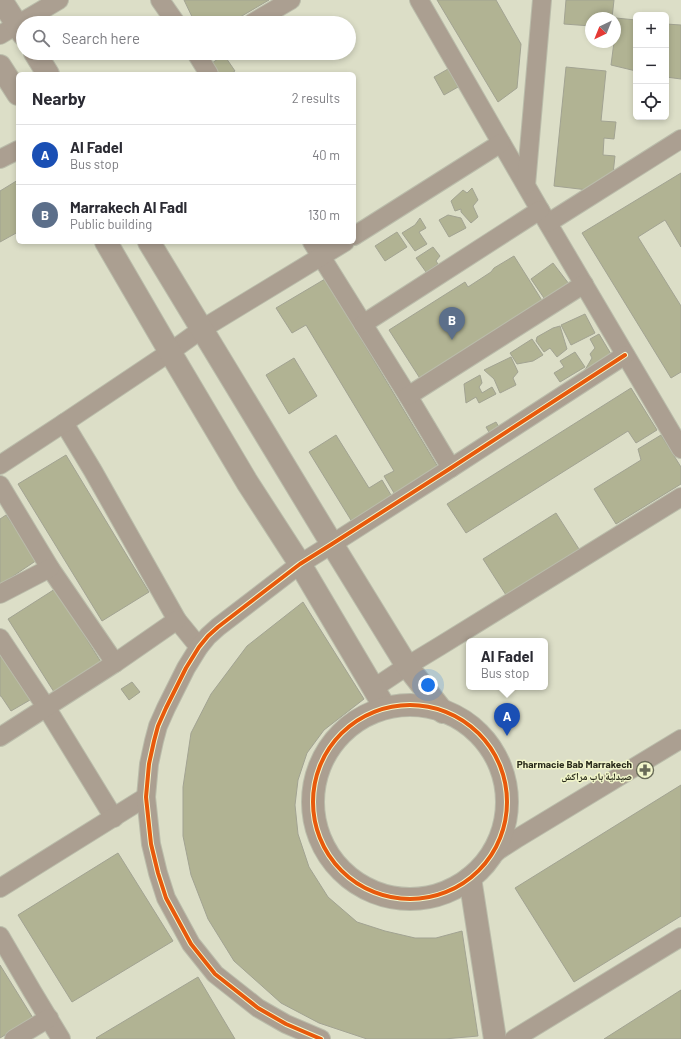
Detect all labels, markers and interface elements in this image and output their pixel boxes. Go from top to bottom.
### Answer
north arrow [585,12,621,48]
map controls [633,12,669,120]
button: + [633,12,669,48]
search box [16,16,356,60]
icon: search [30,27,52,49]
text: Search here [62,29,140,47]
button: − [633,48,669,84]
button: locate [633,84,669,120]
text: Nearby [32,88,86,108]
text: 2 results [292,90,340,106]
text: Al Fadel [70,138,123,156]
text: A [41,147,49,163]
text: 40 m [312,147,340,163]
text: Bus stop [70,156,119,172]
text: Marrakech Al Fadl [70,198,187,216]
text: B [41,207,49,223]
text: 130 m [308,207,340,223]
text: Public building [70,216,152,232]
pin: B [439,307,465,340]
popup [466,638,548,690]
text: Al Fadel [481,647,533,665]
text: Bus stop [481,665,530,681]
your location [418,675,438,695]
pin: A [494,703,520,736]
place label: Pharmacie Bab Marrakech صيدلية باب مراكش [517,758,632,783]
pharmacy icon: Pharmacie Bab Marrakech صيدلية باب مراكش [635,760,655,780]

